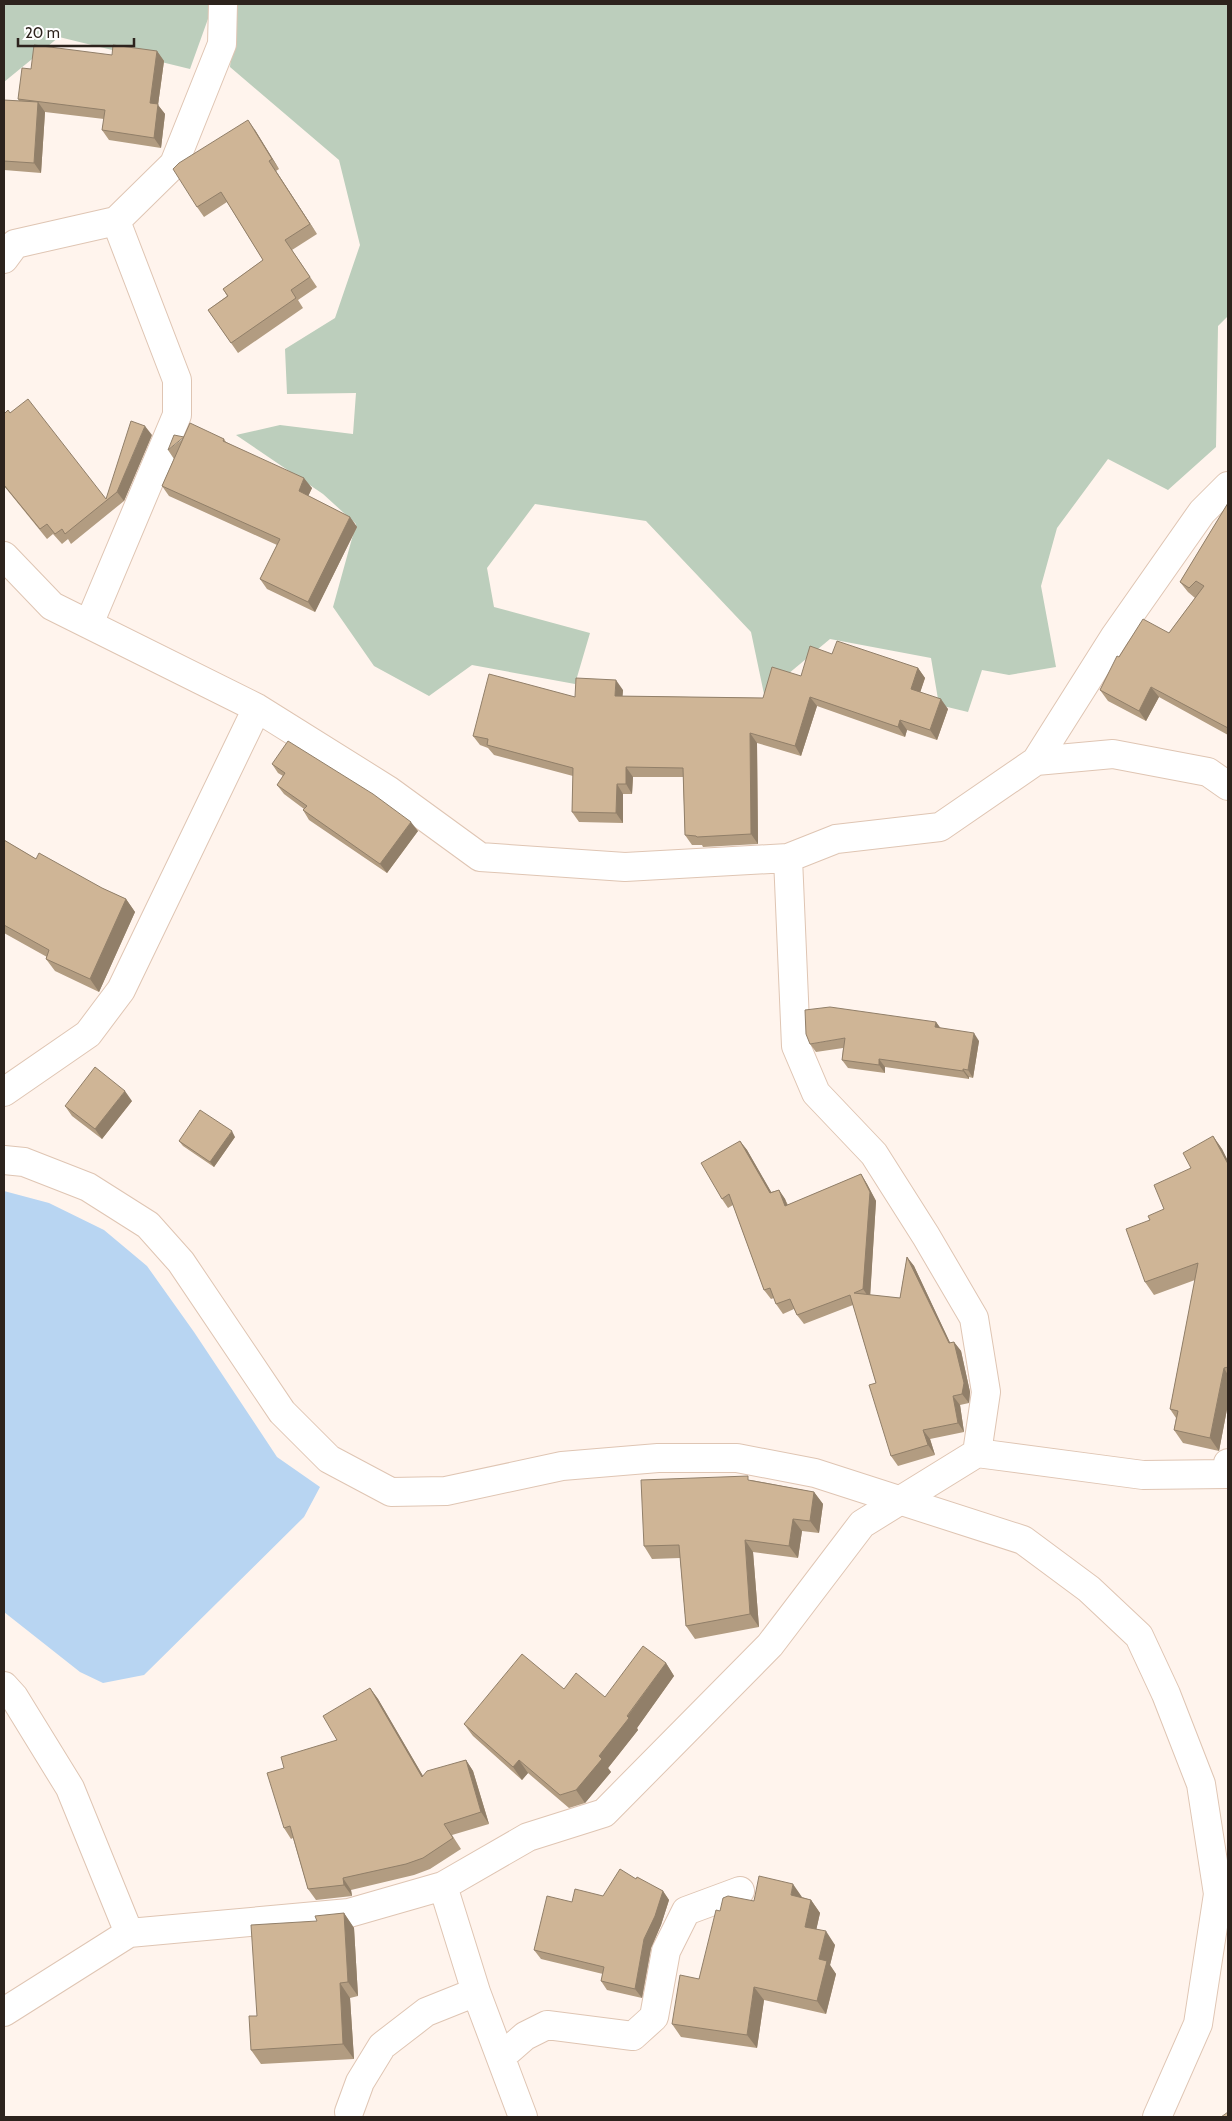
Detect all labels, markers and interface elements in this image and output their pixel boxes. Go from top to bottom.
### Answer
scale bar [18,15,134,47]
text: 20 m [25,24,60,42]

